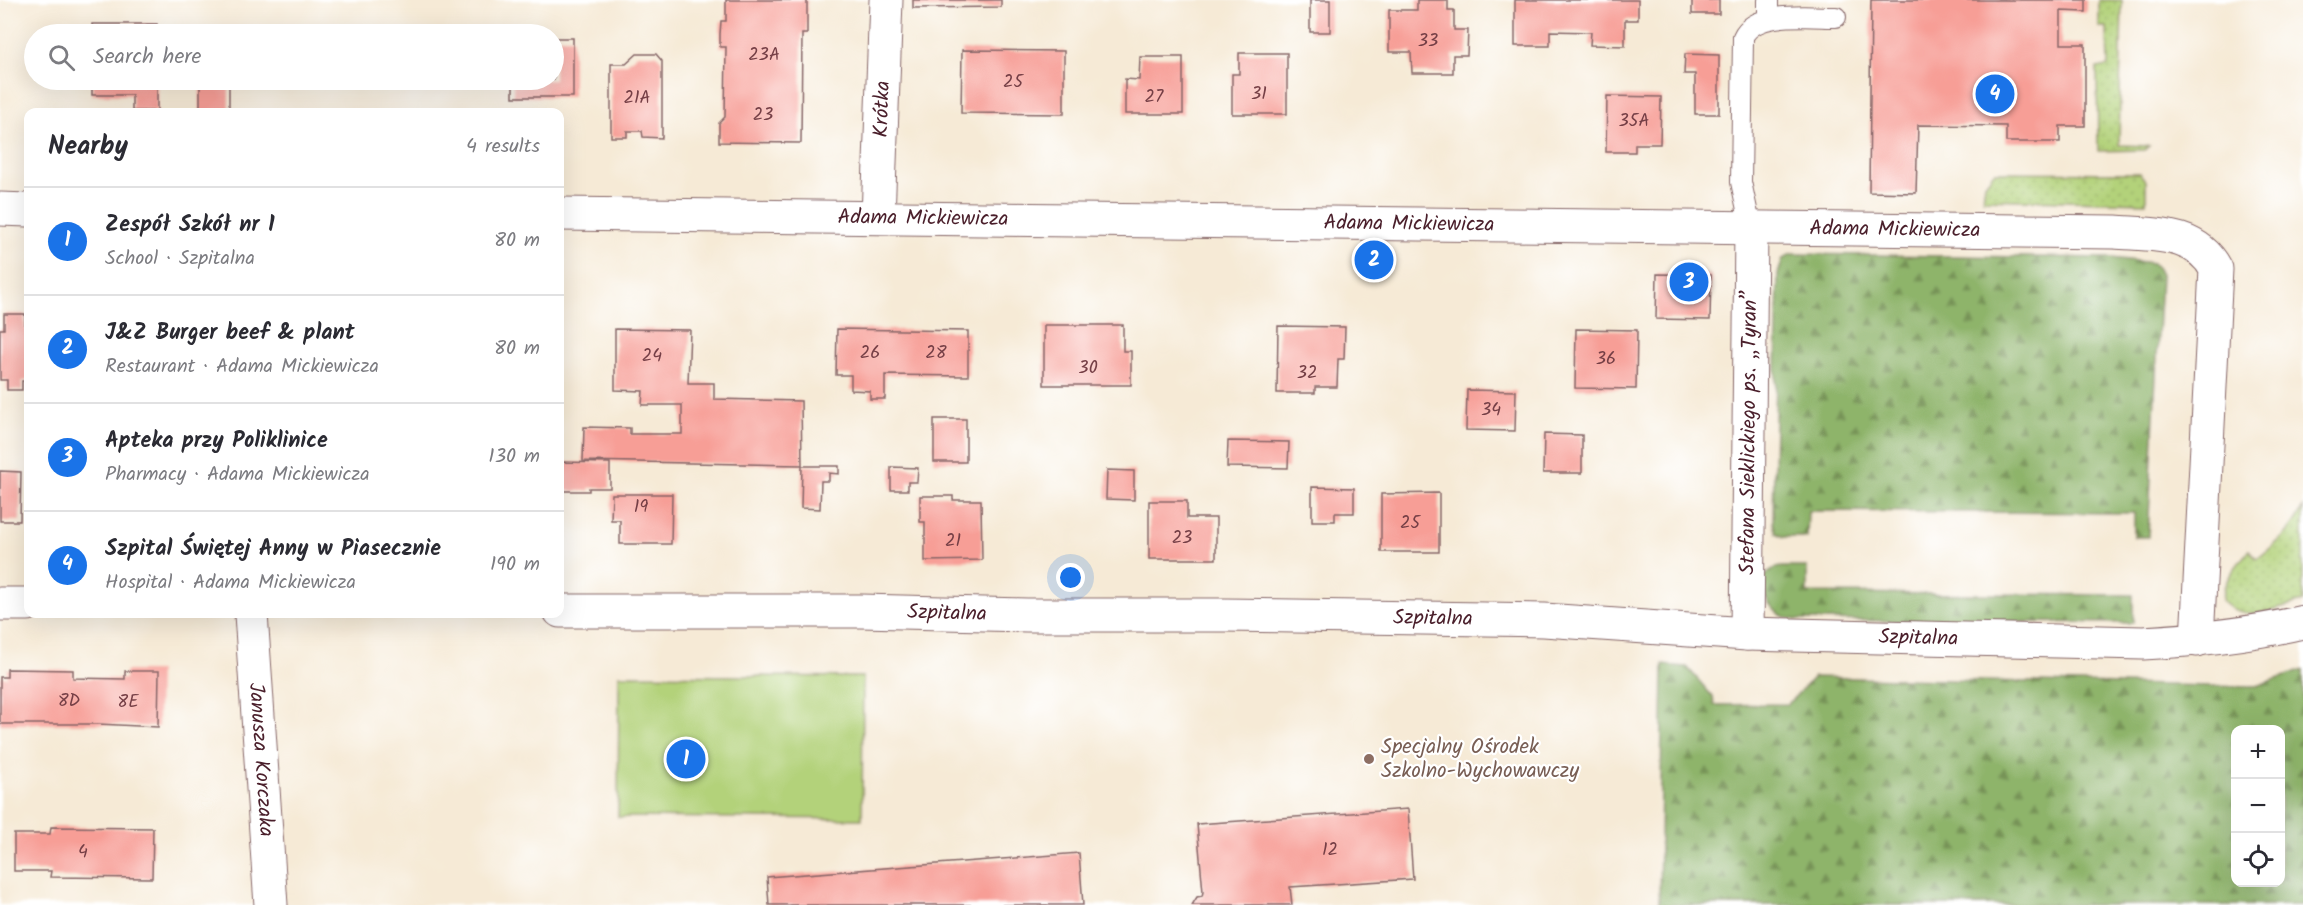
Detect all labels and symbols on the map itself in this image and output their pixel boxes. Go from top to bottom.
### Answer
house number: 33 [1418,27,1438,56]
house number: 23A [748,41,780,70]
house number: 25 [1003,68,1024,97]
pin: 4 [1976,72,2014,116]
street label: Krótka [864,80,900,138]
house number: 31 [1251,80,1267,109]
house number: 27 [1145,83,1164,112]
house number: 21A [623,84,651,113]
house number: 23 [753,101,773,130]
house number: 35A [1619,107,1649,136]
street label: Adama Mickiewicza [837,201,1009,236]
street label: Adama Mickiewicza [1323,206,1495,241]
street label: Adama Mickiewicza [1809,212,1981,247]
pin: 2 [1354,238,1394,282]
pin: 3 [1670,260,1708,304]
street label: Stefana Sieklickiego ps. „Tyran” [1731,289,1767,575]
house number: 26 [860,339,880,368]
house number: 28 [925,339,947,368]
house number: 24 [642,342,662,371]
house number: 36 [1596,345,1616,374]
house number: 30 [1078,354,1098,383]
house number: 32 [1297,359,1317,388]
house number: 34 [1481,396,1501,425]
house number: 19 [634,493,648,522]
house number: 25 [1400,509,1421,538]
house number: 23 [1172,524,1192,553]
house number: 21 [945,527,961,556]
your location [1056,563,1085,592]
street label: Szpitalna [907,596,987,631]
street label: Szpitalna [1393,601,1473,635]
street label: Szpitalna [1878,620,1959,655]
street label: Janusza Korczaka [239,681,283,838]
house number: 8D [58,687,81,716]
house number: 8E [117,688,139,717]
place label: Specjalny Ośrodek Szkolno-Wychowawczy [1381,731,1579,788]
pin: 1 [666,736,706,782]
marker: Specjalny Ośrodek Szkolno-Wychowawczy [1362,752,1376,766]
house number: 12 [1322,836,1338,865]
house number: 4 [78,838,88,867]

